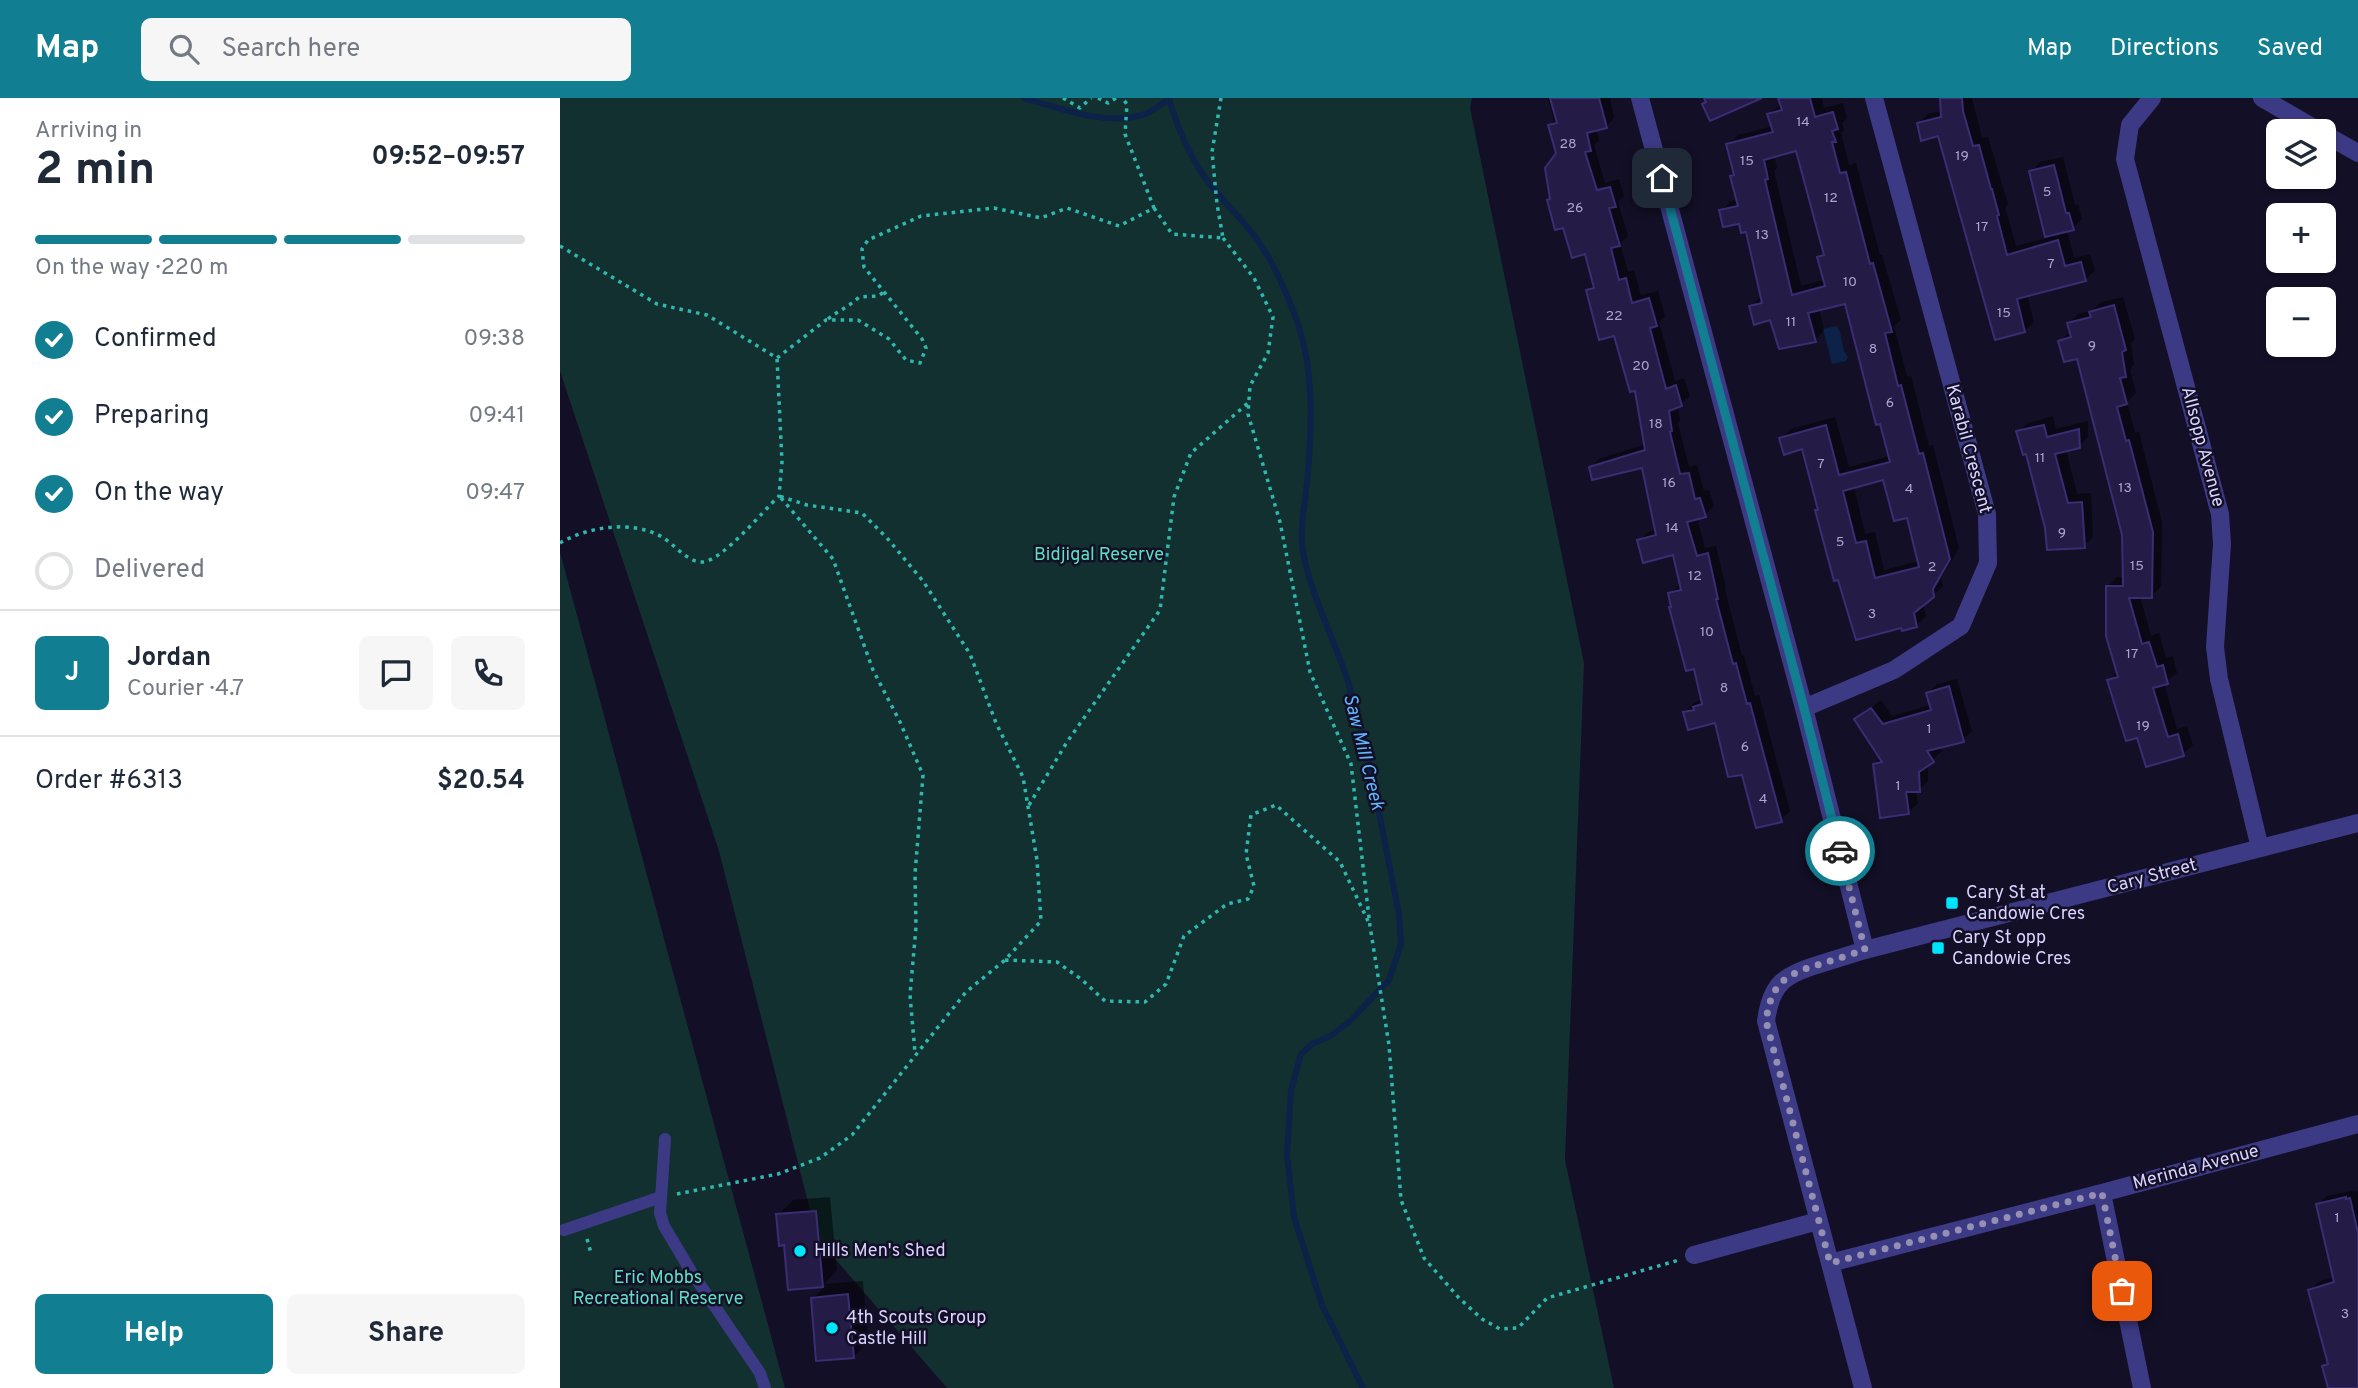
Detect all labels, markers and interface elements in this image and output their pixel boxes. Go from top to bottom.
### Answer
search box [141,18,631,81]
text: Map [35,28,99,70]
icon: search [165,30,203,68]
text: Search here [221,33,360,66]
text: Map [2027,34,2072,64]
text: Directions [2110,34,2219,64]
text: Saved [2257,34,2323,64]
house number: 14 [1796,114,1810,131]
text: Arriving in [35,117,142,146]
map controls [2266,119,2336,357]
button: layers [2266,119,2336,189]
house number: 28 [1559,136,1577,153]
text: 09:52–09:57 [372,141,525,174]
text: 2 min [35,142,155,201]
pin [1632,148,1692,208]
house number: 19 [1955,148,1969,165]
house number: 15 [1740,153,1754,170]
icon: home [1643,159,1681,197]
house number: 5 [2043,184,2051,201]
house number: 12 [1824,190,1838,207]
house number: 26 [1567,200,1583,217]
button: + [2266,203,2336,273]
house number: 17 [1976,219,1988,236]
house number: 13 [1755,227,1769,244]
text: On the way · 220 m [35,254,229,283]
house number: 7 [2047,256,2055,273]
house number: 10 [1843,274,1857,291]
button: − [2266,287,2336,357]
house number: 15 [1997,305,2011,322]
house number: 22 [1605,308,1623,325]
house number: 11 [1786,314,1796,331]
icon: check [35,321,73,359]
text: Confirmed [94,323,217,356]
text: 09:38 [463,325,525,354]
house number: 9 [2088,338,2096,355]
house number: 8 [1869,341,1877,358]
house number: 20 [1632,358,1650,375]
street label: Karabil Crescent [1940,382,1996,516]
street label: Allsopp Avenue [2175,384,2229,510]
house number: 6 [1886,395,1894,412]
icon: check [35,398,73,436]
text: Preparing [94,400,209,433]
text: 09:41 [468,402,525,431]
house number: 18 [1649,416,1663,433]
house number: 11 [2035,450,2045,467]
house number: 7 [1817,456,1825,473]
icon: check [35,475,73,513]
house number: 16 [1662,475,1676,492]
text: On the way [94,477,224,510]
text: 09:47 [465,479,525,508]
house number: 13 [2118,480,2132,497]
house number: 4 [1905,481,1913,498]
house number: 14 [1665,520,1679,537]
house number: 9 [2058,525,2066,542]
house number: 5 [1836,534,1844,551]
park label: Bidjigal Reserve [1034,544,1164,567]
text: Delivered [94,554,205,587]
house number: 15 [2130,558,2144,575]
house number: 2 [1928,559,1936,576]
house number: 12 [1688,568,1702,585]
house number: 3 [1868,606,1876,623]
house number: 10 [1700,624,1714,641]
button: chat [359,636,433,710]
button: phone [451,636,525,710]
text: Jordan [127,642,211,675]
house number: 17 [2126,646,2138,663]
text: J [65,657,79,690]
text: Courier · 4.7 [127,675,244,704]
house number: 8 [1720,680,1728,697]
water label: Saw Mill Creek [1337,691,1389,813]
house number: 19 [2136,718,2150,735]
house number: 1 [1926,721,1932,738]
house number: 6 [1741,739,1749,756]
text: Order #6313 [35,765,183,798]
text: $20.54 [437,765,525,798]
house number: 1 [1895,778,1901,795]
house number: 4 [1759,791,1767,808]
courier [1805,816,1875,886]
icon: car [1821,832,1859,870]
street label: Cary Street [2105,854,2199,900]
place label: Cary St at Candowie Cres [1966,882,2085,926]
marker: Cary St at Candowie Cres [1944,895,1960,911]
place label: Cary St opp Candowie Cres [1952,927,2071,971]
marker: Cary St opp Candowie Cres [1930,940,1946,956]
street label: Merinda Avenue [2130,1140,2262,1196]
house number: 1 [2334,1210,2340,1227]
place label: Hills Men's Shed [814,1240,946,1263]
marker: Hills Men's Shed [792,1243,808,1259]
pin [2092,1261,2152,1321]
park label: Eric Mobbs Recreational Reserve [573,1267,743,1311]
icon: bag [2103,1272,2141,1310]
button: Help [35,1294,273,1374]
button: Share [287,1294,525,1374]
house number: 3 [2341,1306,2349,1323]
place label: 4th Scouts Group Castle Hill [846,1307,987,1351]
marker: 4th Scouts Group Castle Hill [824,1320,840,1336]

